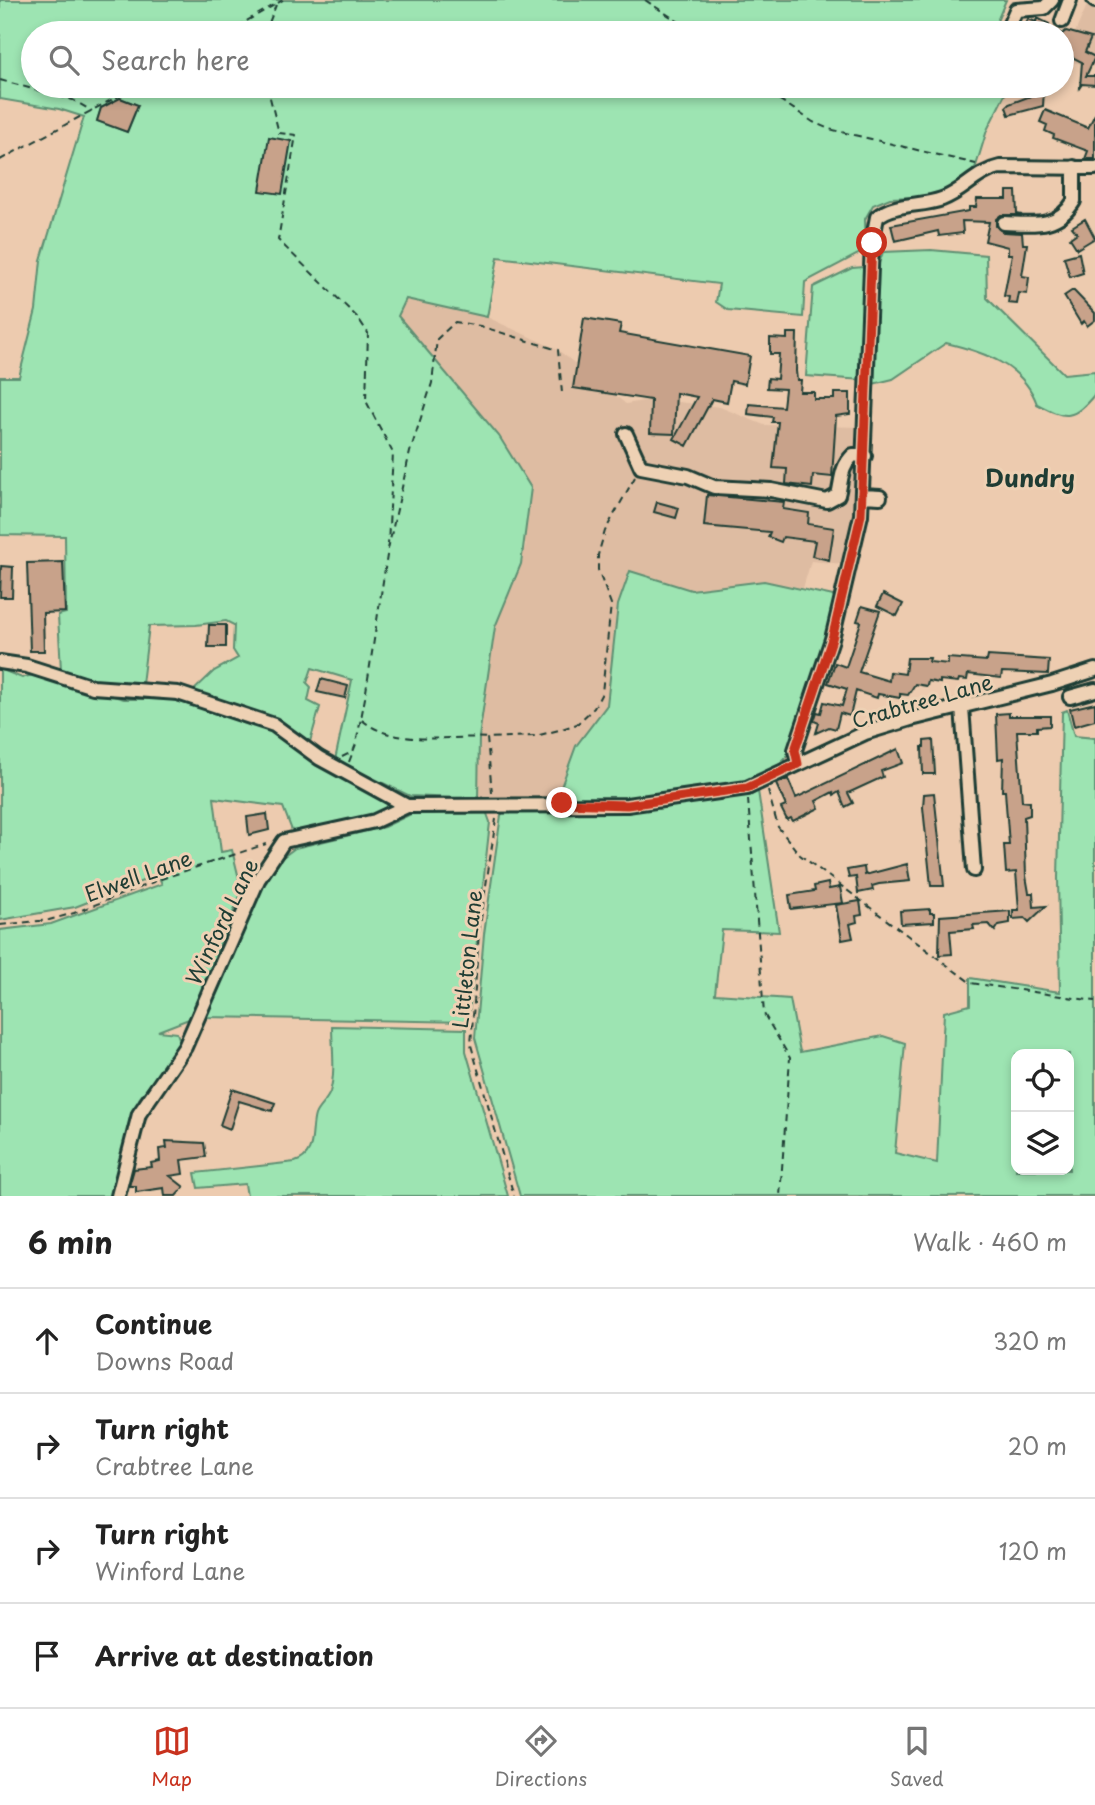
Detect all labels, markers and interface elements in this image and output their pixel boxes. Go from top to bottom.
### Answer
search box [21,21,1074,98]
text: Search here [101,40,250,79]
icon: search [45,41,83,79]
route start [856,227,887,258]
district label: Dundry [985,459,1075,495]
street label: Crabtree Lane [848,665,996,735]
route end [546,787,577,818]
street label: Elwell Lane [80,841,196,909]
street label: Winford Lane [177,852,265,990]
street label: Littleton Lane [443,888,489,1030]
map controls [1011,1049,1074,1175]
button: locate [1011,1049,1074,1112]
button: layers [1011,1112,1074,1175]
text: 6 min [28,1219,113,1264]
text: Walk · 460 m [913,1224,1067,1259]
text: Continue [95,1304,212,1343]
icon: ahead [28,1322,66,1360]
text: 320 m [993,1323,1067,1358]
text: Downs Road [95,1343,234,1378]
text: Turn right [95,1409,229,1448]
icon: right [28,1427,66,1465]
text: 20 m [1008,1428,1067,1463]
text: Crabtree Lane [95,1448,254,1483]
text: Turn right [95,1514,229,1553]
icon: right [28,1532,66,1570]
text: 120 m [999,1533,1067,1568]
text: Winford Lane [95,1553,245,1588]
text: Arrive at destination [95,1636,374,1675]
icon: arrive [28,1637,66,1675]
tab: Map [151,1722,192,1792]
tab: Directions [495,1722,587,1792]
tab: Saved [890,1722,944,1792]

